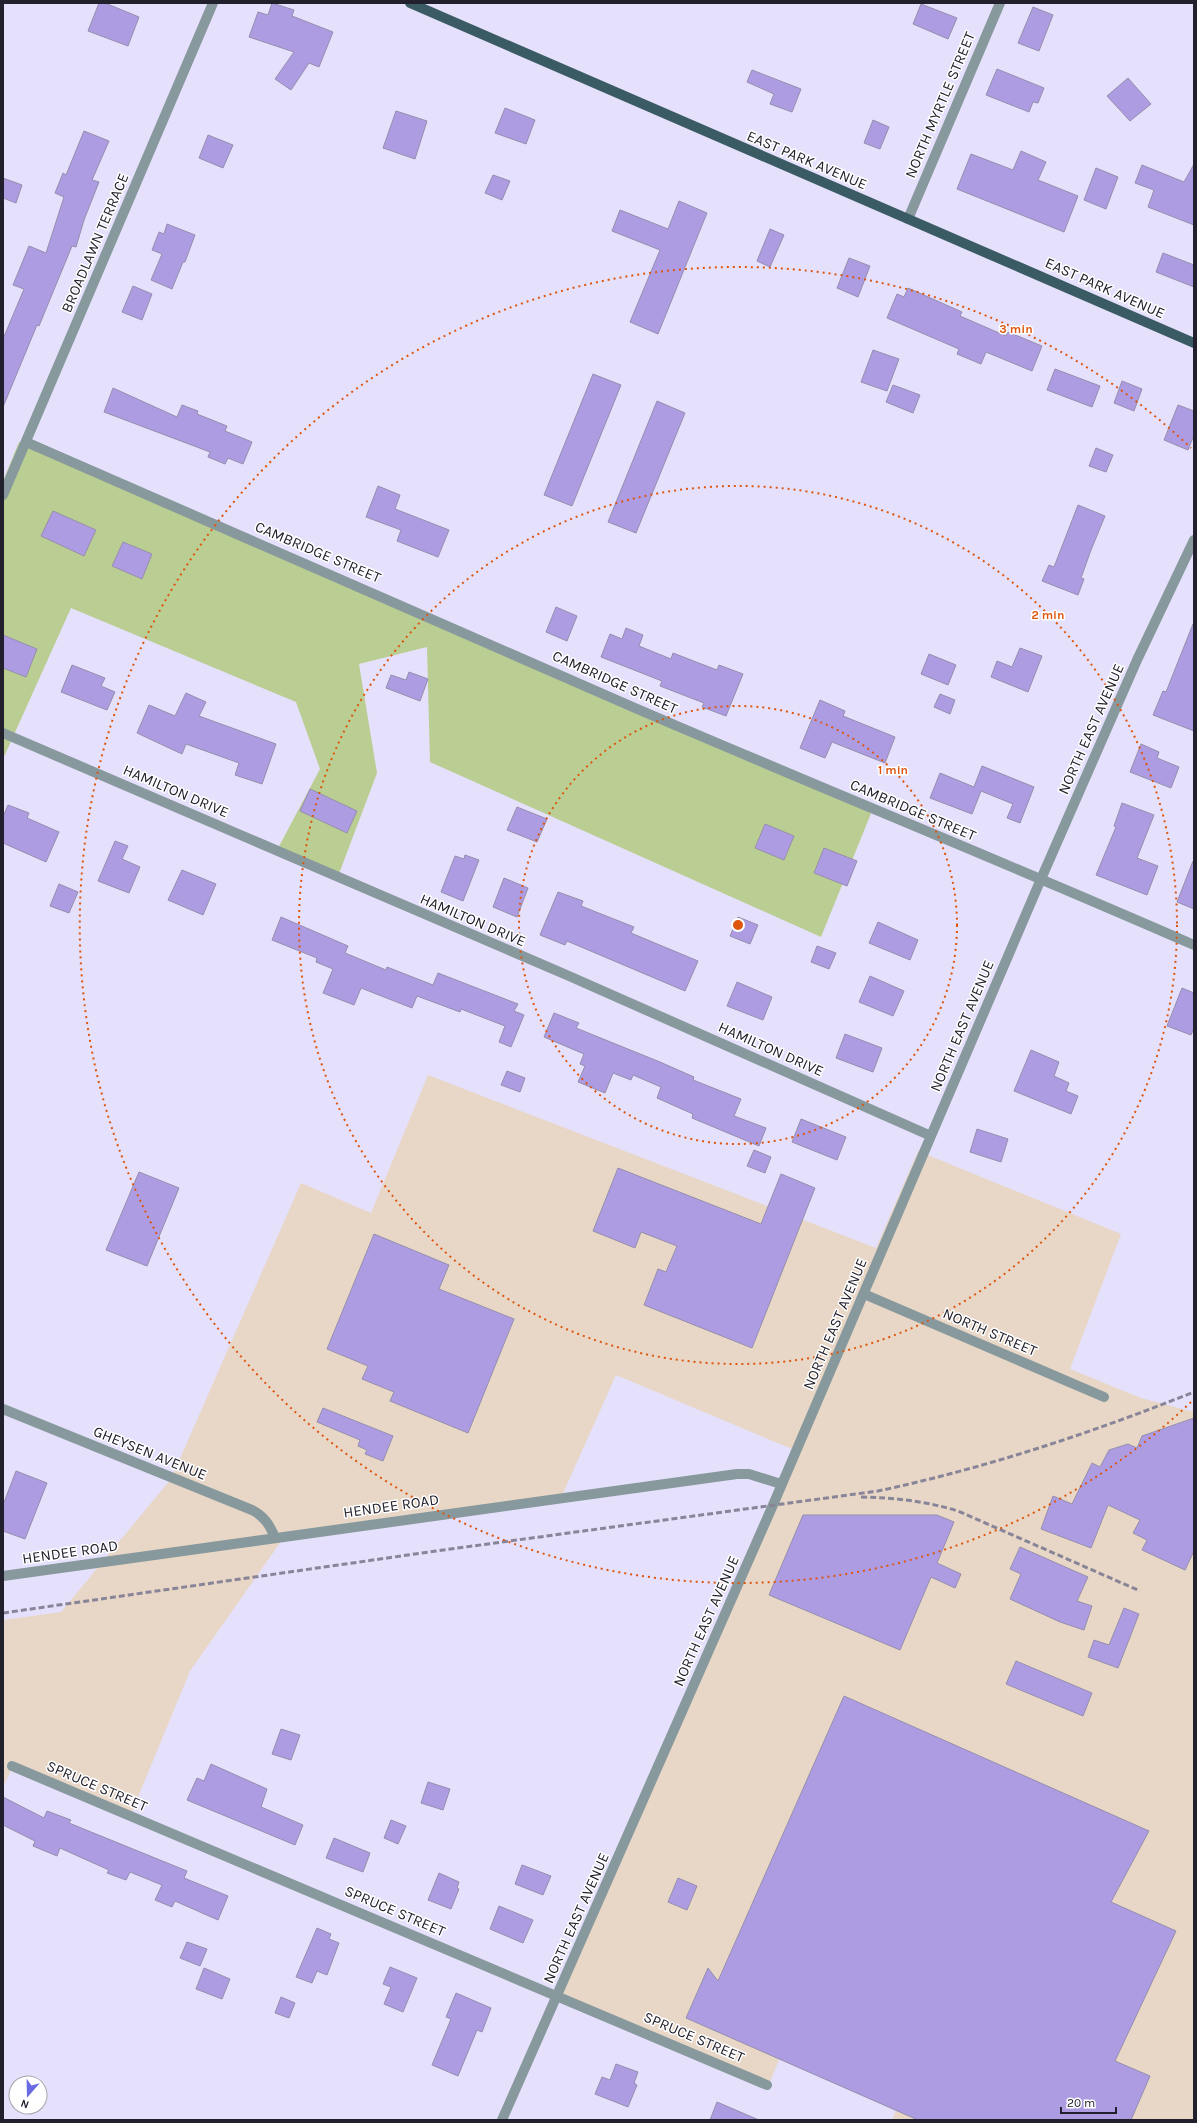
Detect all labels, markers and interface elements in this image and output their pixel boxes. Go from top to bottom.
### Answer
street label: NORTH MYRTLE STREET [901,29,979,181]
street label: EAST PARK AVENUE [744,127,870,193]
street label: BROADLAWN TERRACE [57,171,133,315]
street label: EAST PARK AVENUE [1042,254,1168,322]
text: 3 min [999,322,1033,336]
street label: CAMBRIDGE STREET [252,517,384,587]
text: 2 min [1031,608,1065,622]
street label: CAMBRIDGE STREET [550,646,681,718]
street label: NORTH EAST AVENUE [1054,661,1128,797]
street label: HAMILTON DRIVE [120,761,232,821]
text: 1 min [878,763,908,777]
street label: CAMBRIDGE STREET [847,775,979,845]
street label: HAMILTON DRIVE [417,890,529,950]
centre of rings [731,918,745,932]
street label: NORTH EAST AVENUE [926,958,998,1094]
street label: HAMILTON DRIVE [716,1018,826,1080]
street label: NORTH EAST AVENUE [799,1256,871,1392]
street label: NORTH STREET [940,1304,1040,1360]
street label: GHEYSEN AVENUE [91,1422,209,1484]
street label: HENDEE ROAD [342,1490,440,1522]
street label: HENDEE ROAD [21,1536,119,1568]
street label: NORTH EAST AVENUE [669,1553,743,1689]
street label: SPRUCE STREET [44,1757,151,1816]
street label: NORTH EAST AVENUE [539,1850,613,1986]
street label: SPRUCE STREET [342,1882,449,1941]
street label: SPRUCE STREET [641,2008,748,2067]
north arrow [8,2075,48,2115]
scale bar [1061,2089,1116,2115]
text: N [19,2096,31,2111]
text: 20 m [1067,2096,1095,2110]

